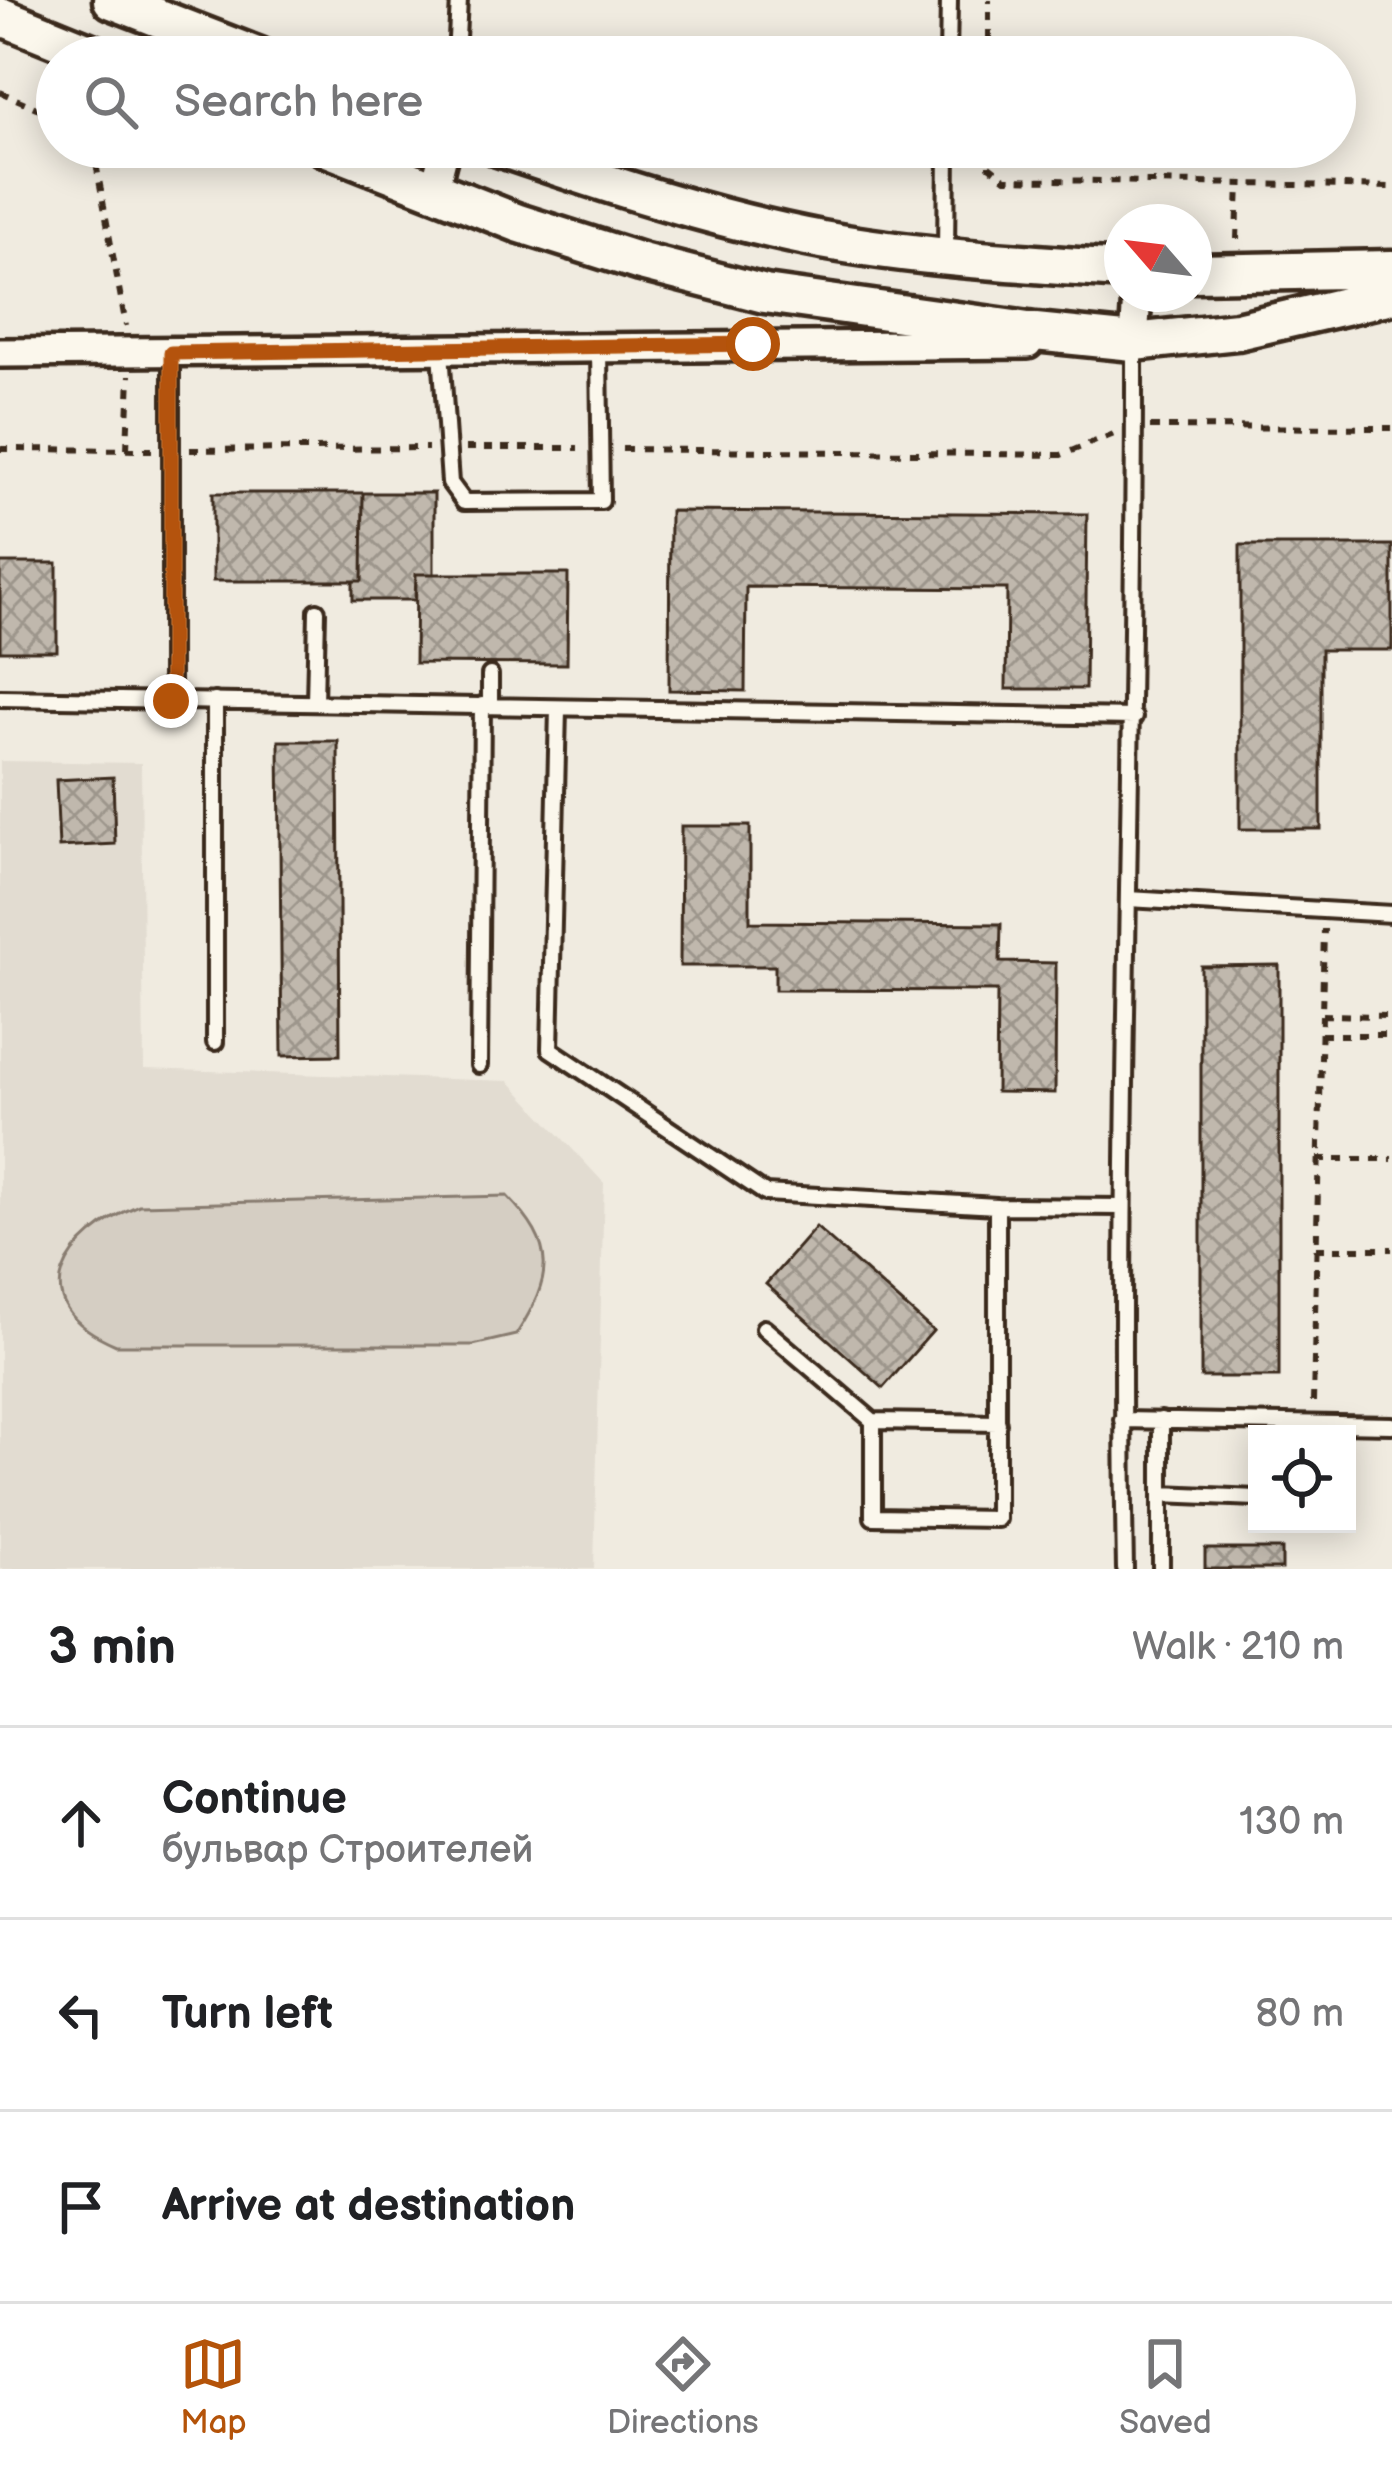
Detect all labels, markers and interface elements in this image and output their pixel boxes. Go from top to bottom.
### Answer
search box [36,36,1356,168]
icon: search [78,69,144,135]
text: Search here [174,75,423,130]
north arrow [1104,204,1212,312]
route start [726,317,780,371]
route end [144,674,198,728]
map controls [1248,1425,1356,1533]
button: locate [1248,1425,1356,1533]
text: 3 min [48,1617,176,1678]
text: Walk · 210 m [1132,1624,1344,1671]
text: Continue [162,1772,347,1827]
icon: ahead [48,1790,114,1856]
text: 130 m [1239,1799,1344,1846]
text: бульвар Строителей [162,1827,533,1874]
icon: left [48,1982,114,2048]
text: Turn left [162,1987,333,2042]
text: 80 m [1256,1991,1344,2038]
icon: arrive [48,2174,114,2240]
text: Arrive at destination [162,2179,575,2234]
tab: Map [180,2331,247,2443]
tab: Directions [607,2331,759,2443]
tab: Saved [1119,2331,1212,2443]

